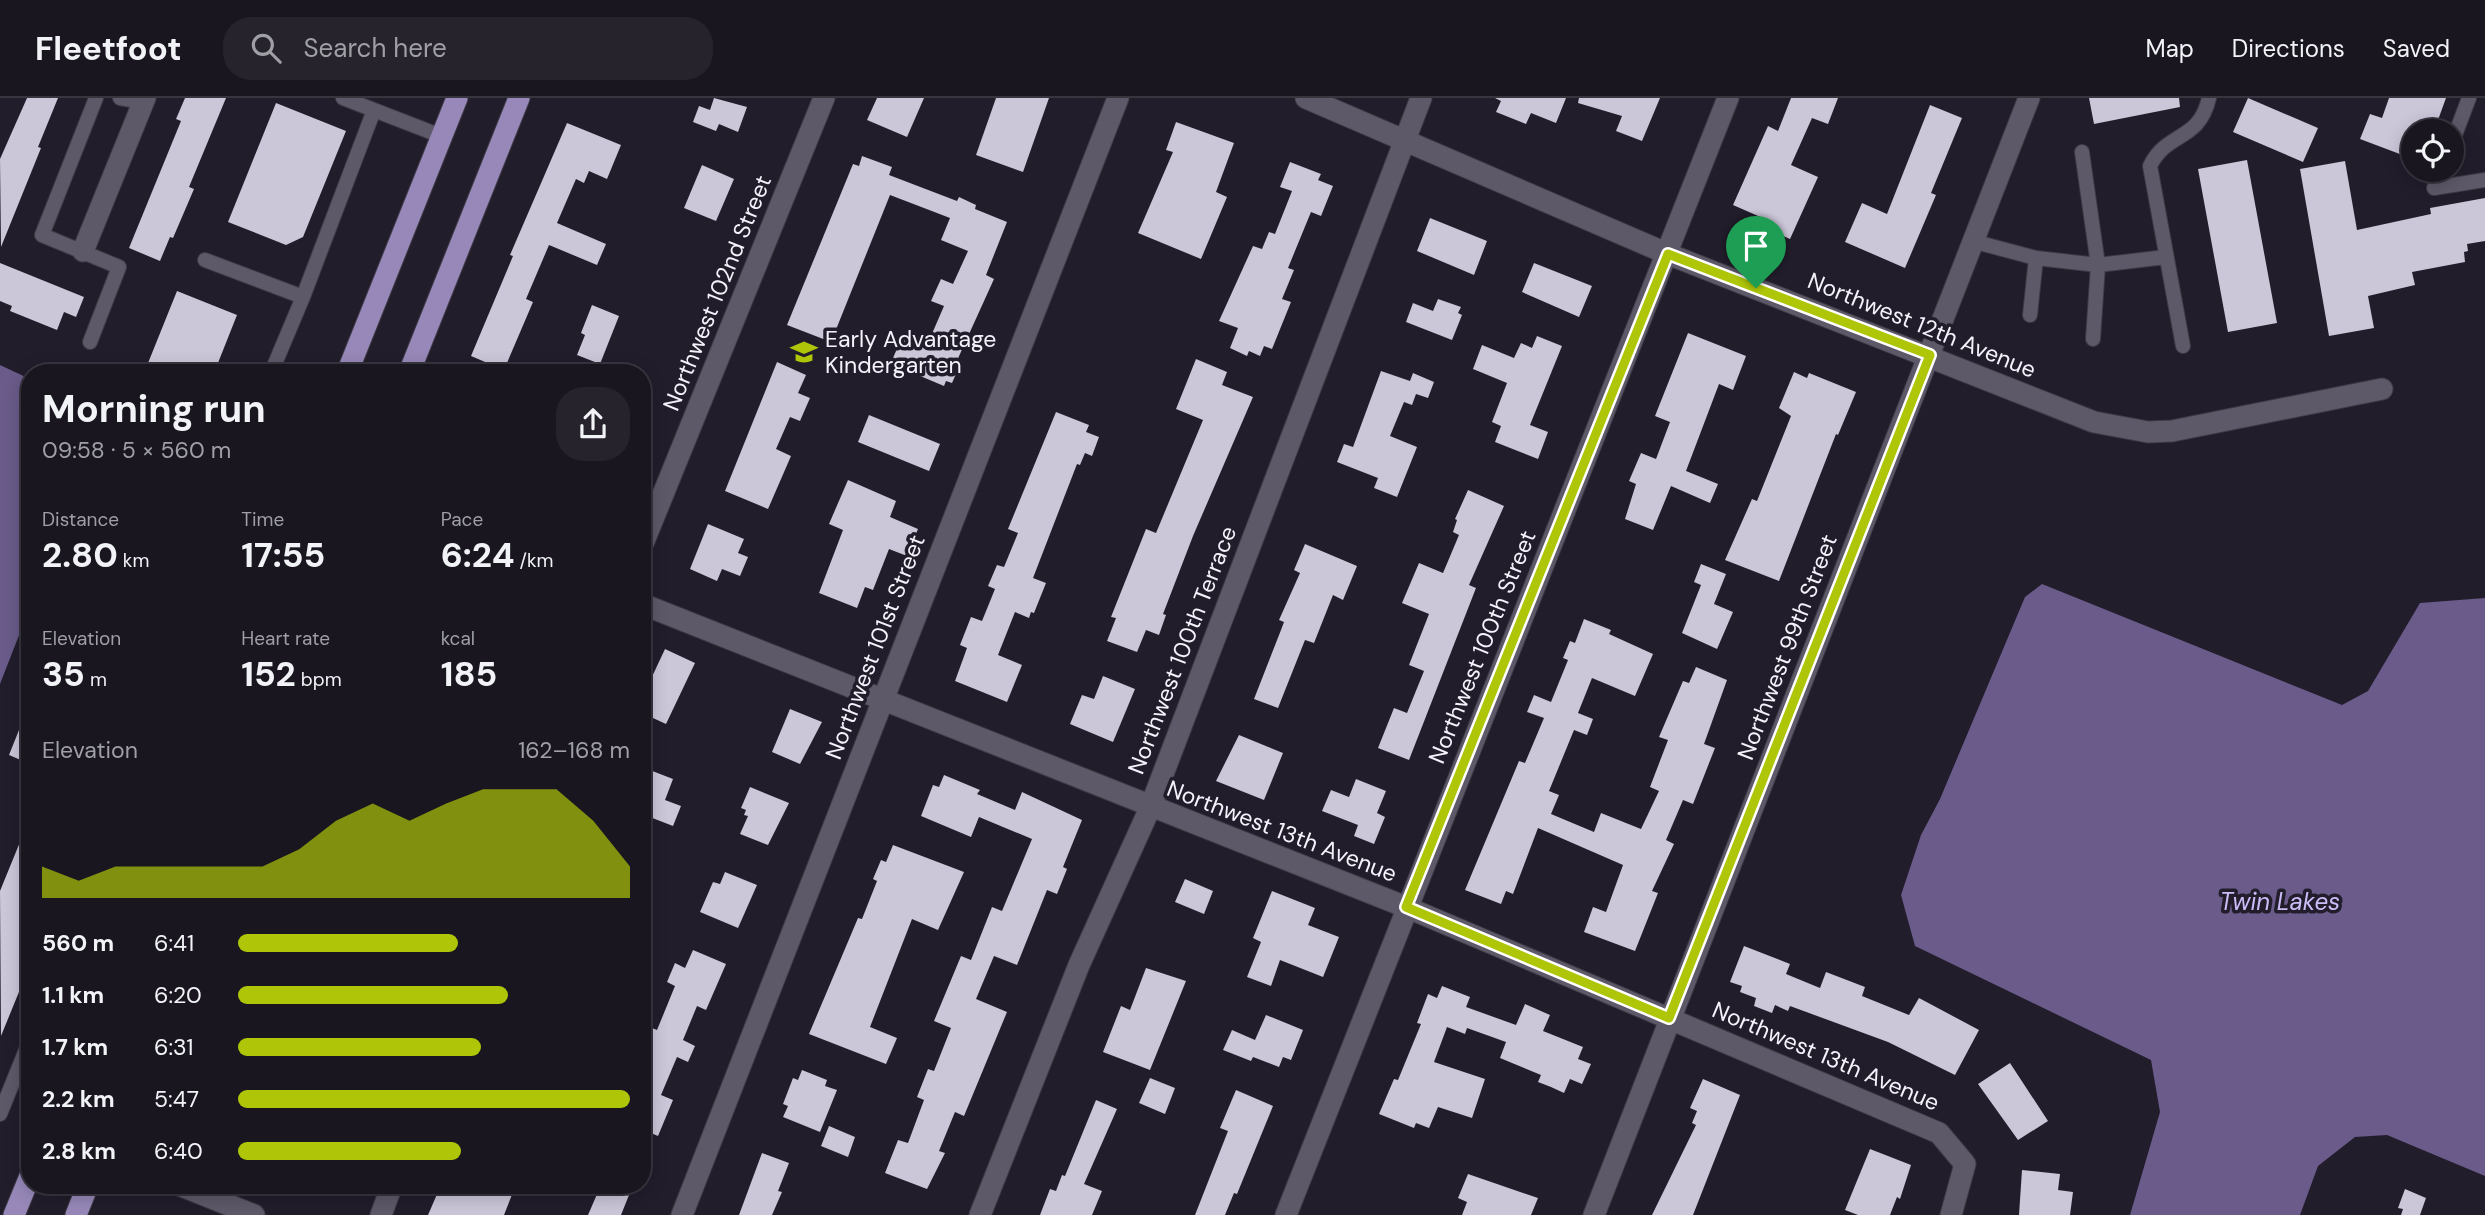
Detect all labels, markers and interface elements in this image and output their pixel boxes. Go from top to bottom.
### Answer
search box [223,17,713,80]
text: Fleetfoot [35,27,181,70]
icon: search [247,29,285,67]
text: Search here [303,31,447,65]
text: Map [2146,33,2194,64]
text: Directions [2232,33,2345,64]
text: Saved [2383,33,2450,64]
map controls [2401,119,2464,182]
button: locate [2401,119,2464,182]
street label: Northwest 102nd Street [656,171,778,415]
pin [1726,216,1786,288]
icon: arrive [1737,227,1775,265]
street label: Northwest 12th Avenue [1803,265,2041,385]
place label: Early Advantage Kindergarten [825,324,996,380]
school or university icon: Early Advantage Kindergarten [789,337,819,367]
text: Morning run [42,384,266,434]
button: share [556,387,630,461]
text: 09:58 · 5 × 560 m [42,435,231,465]
text: Distance [42,507,119,532]
text: Time [241,507,284,532]
text: Pace [441,507,483,532]
street label: Northwest 100th Terrace [1121,522,1243,778]
street label: Northwest 100th Street [1421,526,1543,768]
street label: Northwest 101st Street [818,530,932,764]
street label: Northwest 99th Street [1730,530,1844,764]
text: 2.80 [42,532,118,578]
text: 17:55 [241,532,325,578]
text: 6:24 [441,532,514,578]
text: km [118,548,149,573]
text: /km [514,548,553,573]
text: Elevation [42,626,121,651]
text: Heart rate [241,626,330,651]
text: kcal [441,626,475,651]
text: 35 [42,651,85,697]
text: 152 [241,651,296,697]
text: 185 [441,651,497,697]
text: m [85,667,107,692]
text: bpm [296,667,342,692]
text: Elevation [42,735,138,765]
text: 162–168 m [518,735,630,765]
street label: Northwest 13th Avenue [1163,773,1401,889]
water label: Twin Lakes [2220,886,2340,917]
text: 560 m [42,928,114,958]
text: 6:41 [154,928,194,958]
text: 1.1 km [42,980,104,1010]
text: 6:20 [154,980,202,1010]
street label: Northwest 13th Avenue [1708,995,1944,1117]
text: 1.7 km [42,1032,108,1062]
text: 6:31 [154,1032,193,1062]
text: 2.2 km [42,1084,115,1114]
text: 5:47 [154,1084,199,1114]
text: 2.8 km [42,1136,116,1166]
text: 6:40 [154,1136,203,1166]

